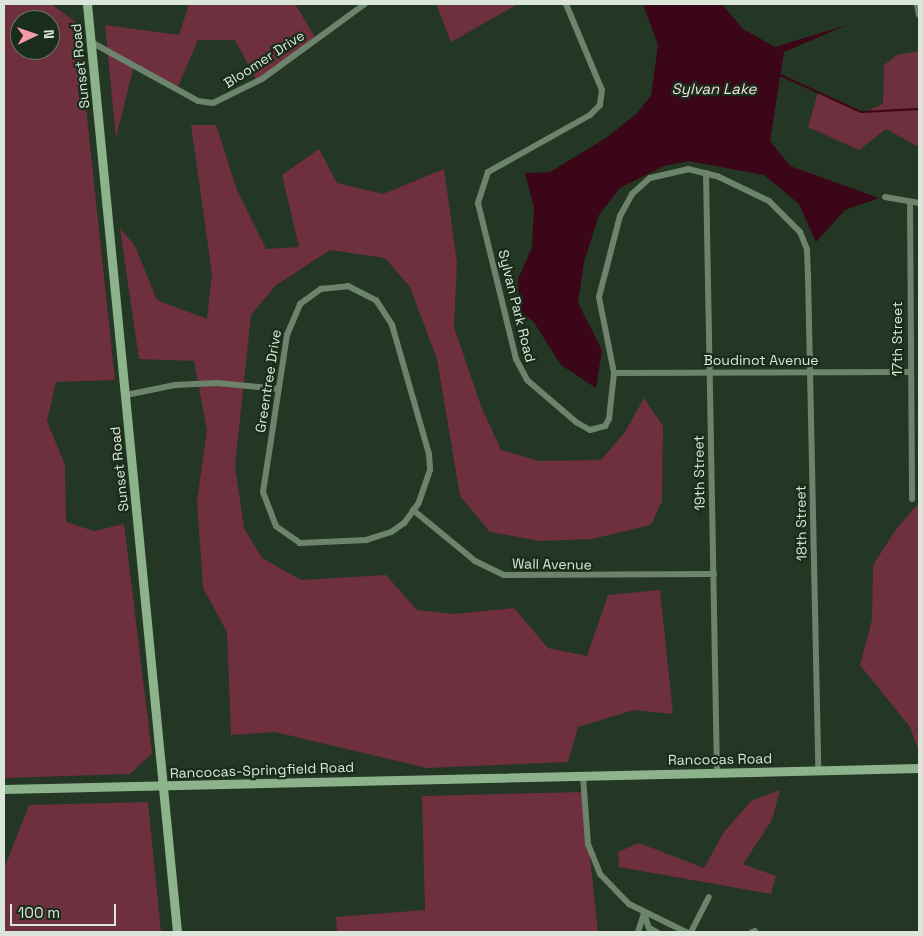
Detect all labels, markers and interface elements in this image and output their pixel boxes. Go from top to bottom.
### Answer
north arrow [10,10,60,60]
street label: Sunset Road [67,23,93,109]
street label: Bloomer Drive [221,27,307,91]
text: N [40,29,58,39]
water label: Sylvan Lake [672,80,756,98]
street label: Sylvan Park Road [495,248,539,364]
street label: 17th Street [889,301,905,377]
street label: Greentree Drive [252,328,284,434]
street label: Boudinot Avenue [703,352,819,368]
street label: Sunset Road [106,426,132,512]
street label: 19th Street [690,435,708,511]
street label: 18th Street [792,485,810,561]
street label: Wall Avenue [512,555,592,573]
street label: Rancocas Road [668,750,772,768]
street label: Rancocas-Springfield Road [170,758,354,782]
scale bar [12,894,119,926]
text: 100 m [18,903,60,922]

